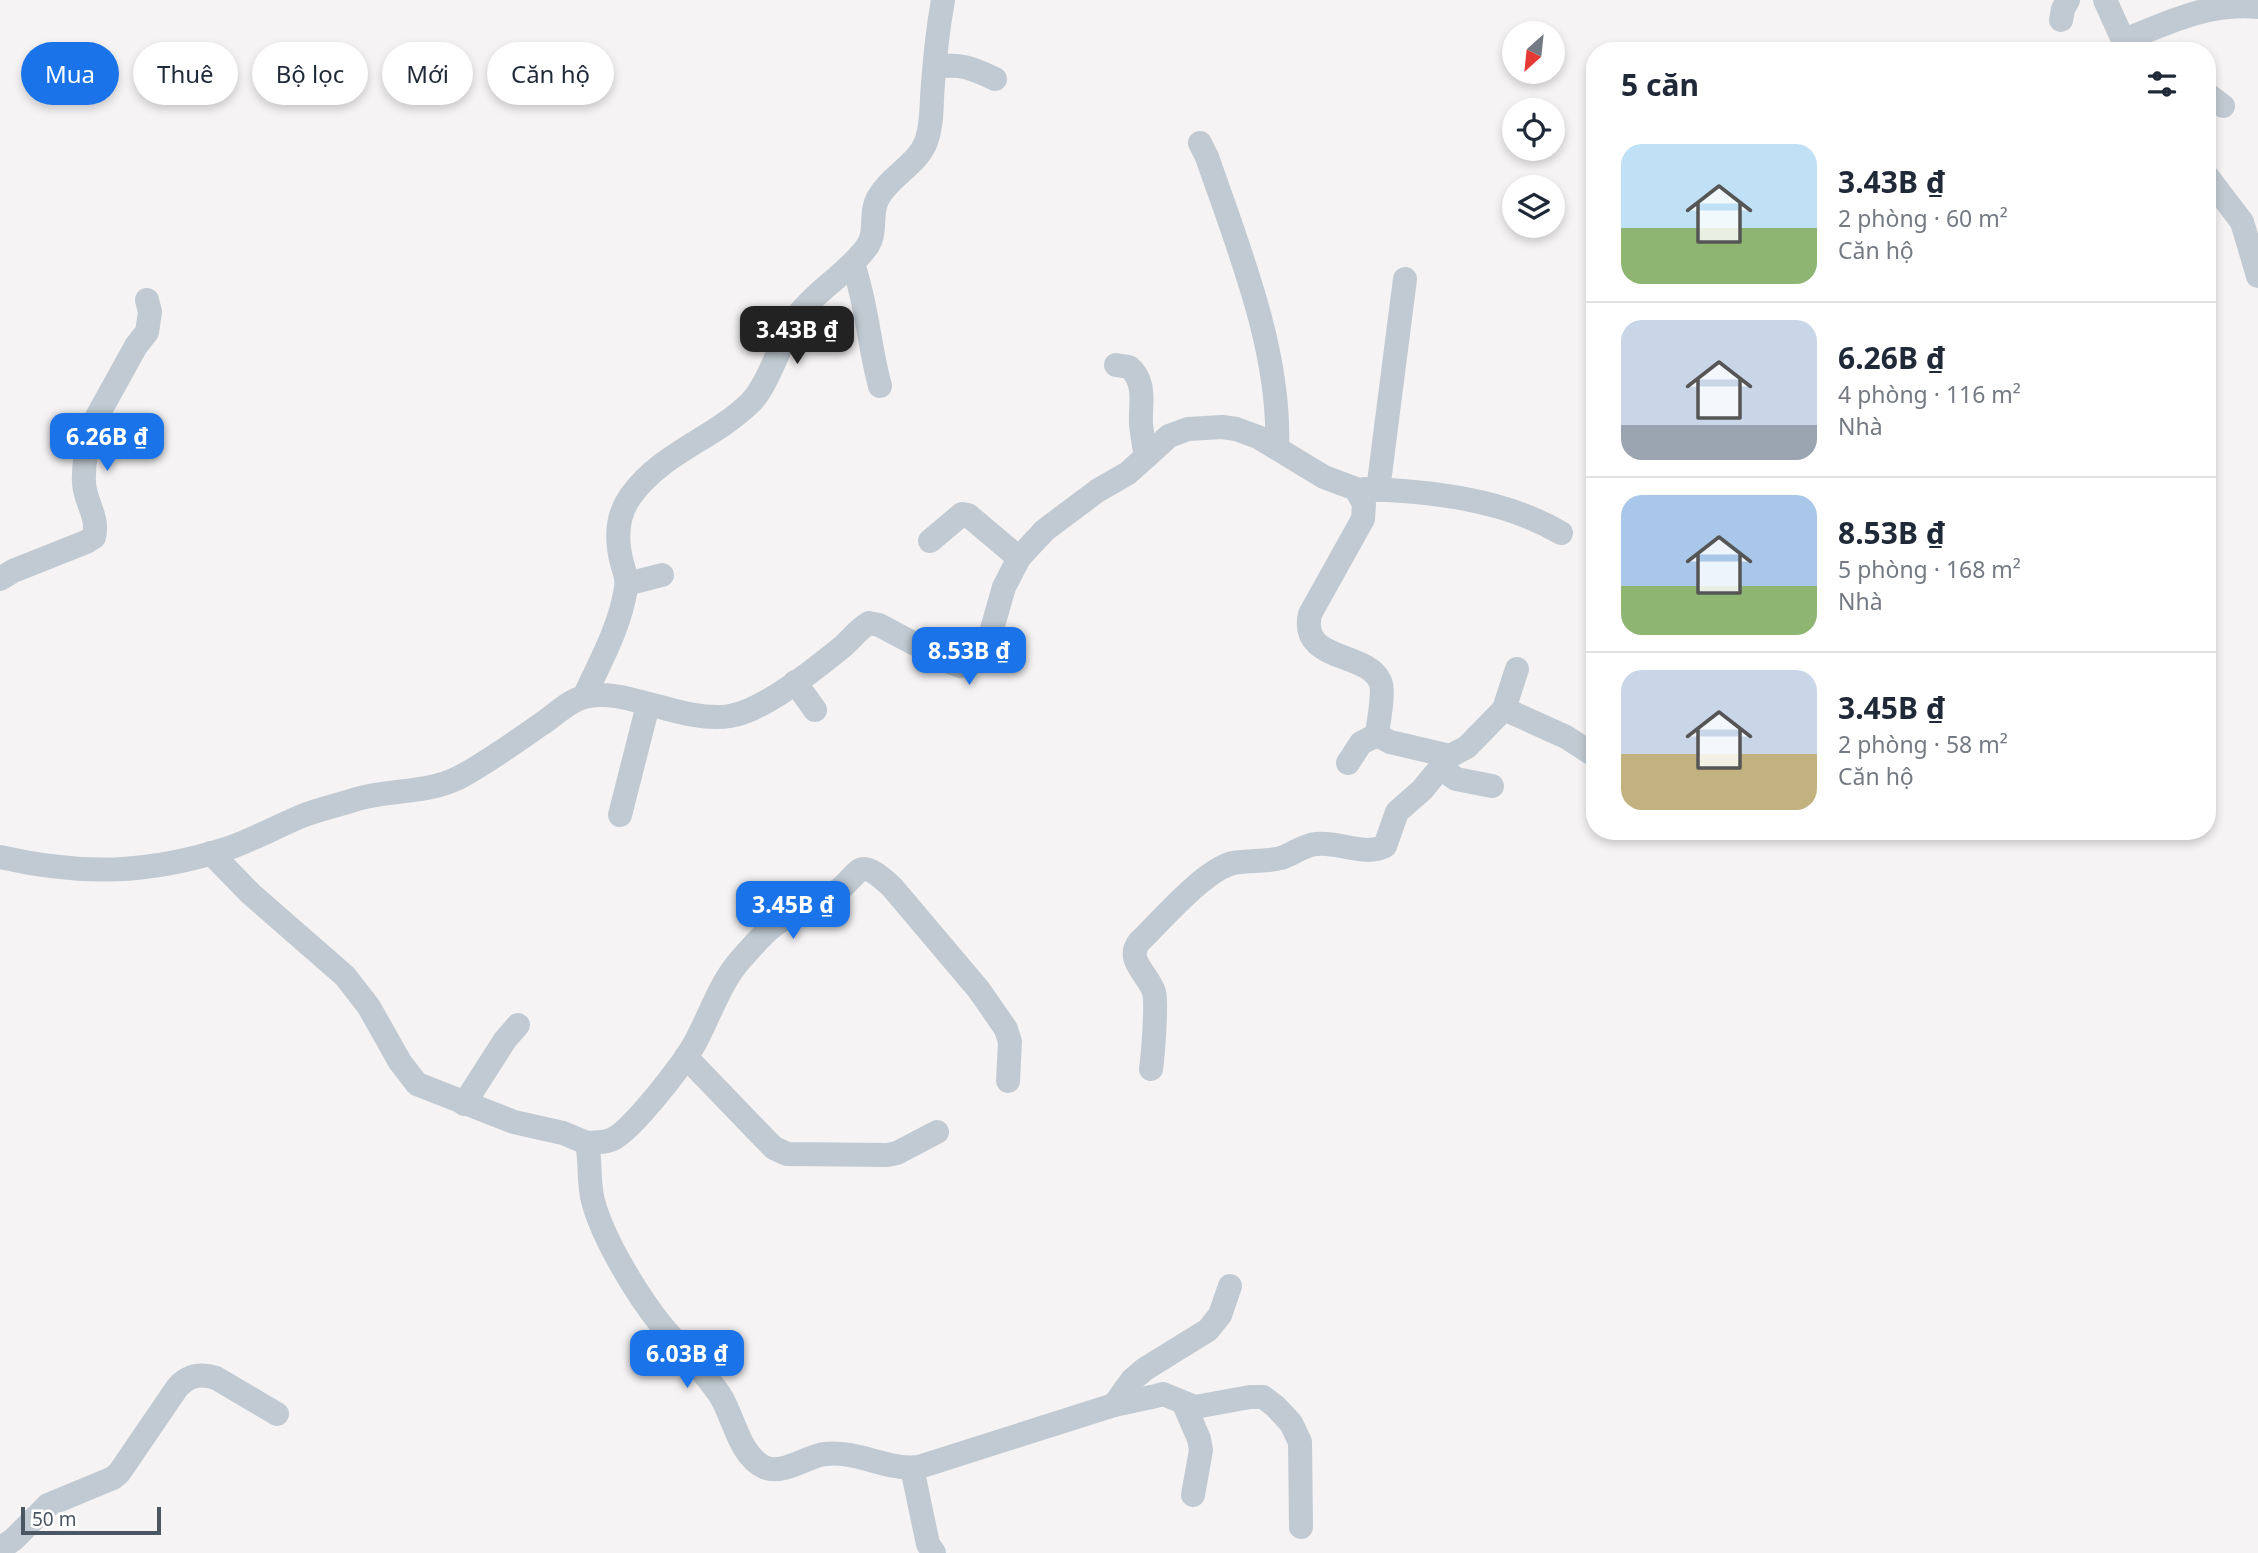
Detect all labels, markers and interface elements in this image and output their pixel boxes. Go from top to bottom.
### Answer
north arrow [1502,21,1564,84]
map controls [1502,21,1565,238]
chip: Mua [21,42,119,105]
chip: Thuê [133,42,238,105]
chip: Bộ lọc [252,42,368,105]
chip: Mới [382,42,473,105]
chip: Căn hộ [487,42,614,105]
text: 5 căn [1621,64,1699,105]
icon: filters [2143,65,2181,103]
button: locate [1502,98,1565,161]
text: 3.43B ₫ [1838,161,1945,202]
icon: home [1677,172,1761,256]
button: layers [1502,175,1565,238]
text: 2 phòng · 60 m² [1838,202,2008,234]
text: Căn hộ [1838,234,1914,266]
pin: 3.43B ₫ [732,306,862,366]
text: 3.43B ₫ [756,313,838,345]
text: 6.26B ₫ [1838,337,1945,378]
icon: home [1677,348,1761,432]
text: 4 phòng · 116 m² [1838,378,2021,410]
text: Nhà [1838,410,1883,442]
pin: 6.26B ₫ [42,414,172,473]
text: 6.26B ₫ [66,420,148,452]
text: 8.53B ₫ [1838,512,1945,553]
icon: home [1677,523,1761,607]
text: 5 phòng · 168 m² [1838,553,2021,585]
text: Nhà [1838,585,1883,617]
pin: 8.53B ₫ [904,628,1034,687]
text: 8.53B ₫ [928,634,1010,666]
text: 3.45B ₫ [1838,687,1945,728]
icon: home [1677,698,1761,782]
text: 2 phòng · 58 m² [1838,728,2008,760]
text: Căn hộ [1838,760,1914,792]
pin: 3.45B ₫ [728,881,858,941]
text: 3.45B ₫ [752,888,834,920]
pin: 6.03B ₫ [622,1330,752,1390]
text: 6.03B ₫ [646,1337,728,1369]
scale bar [21,1504,161,1536]
text: 50 m [32,1506,76,1532]

